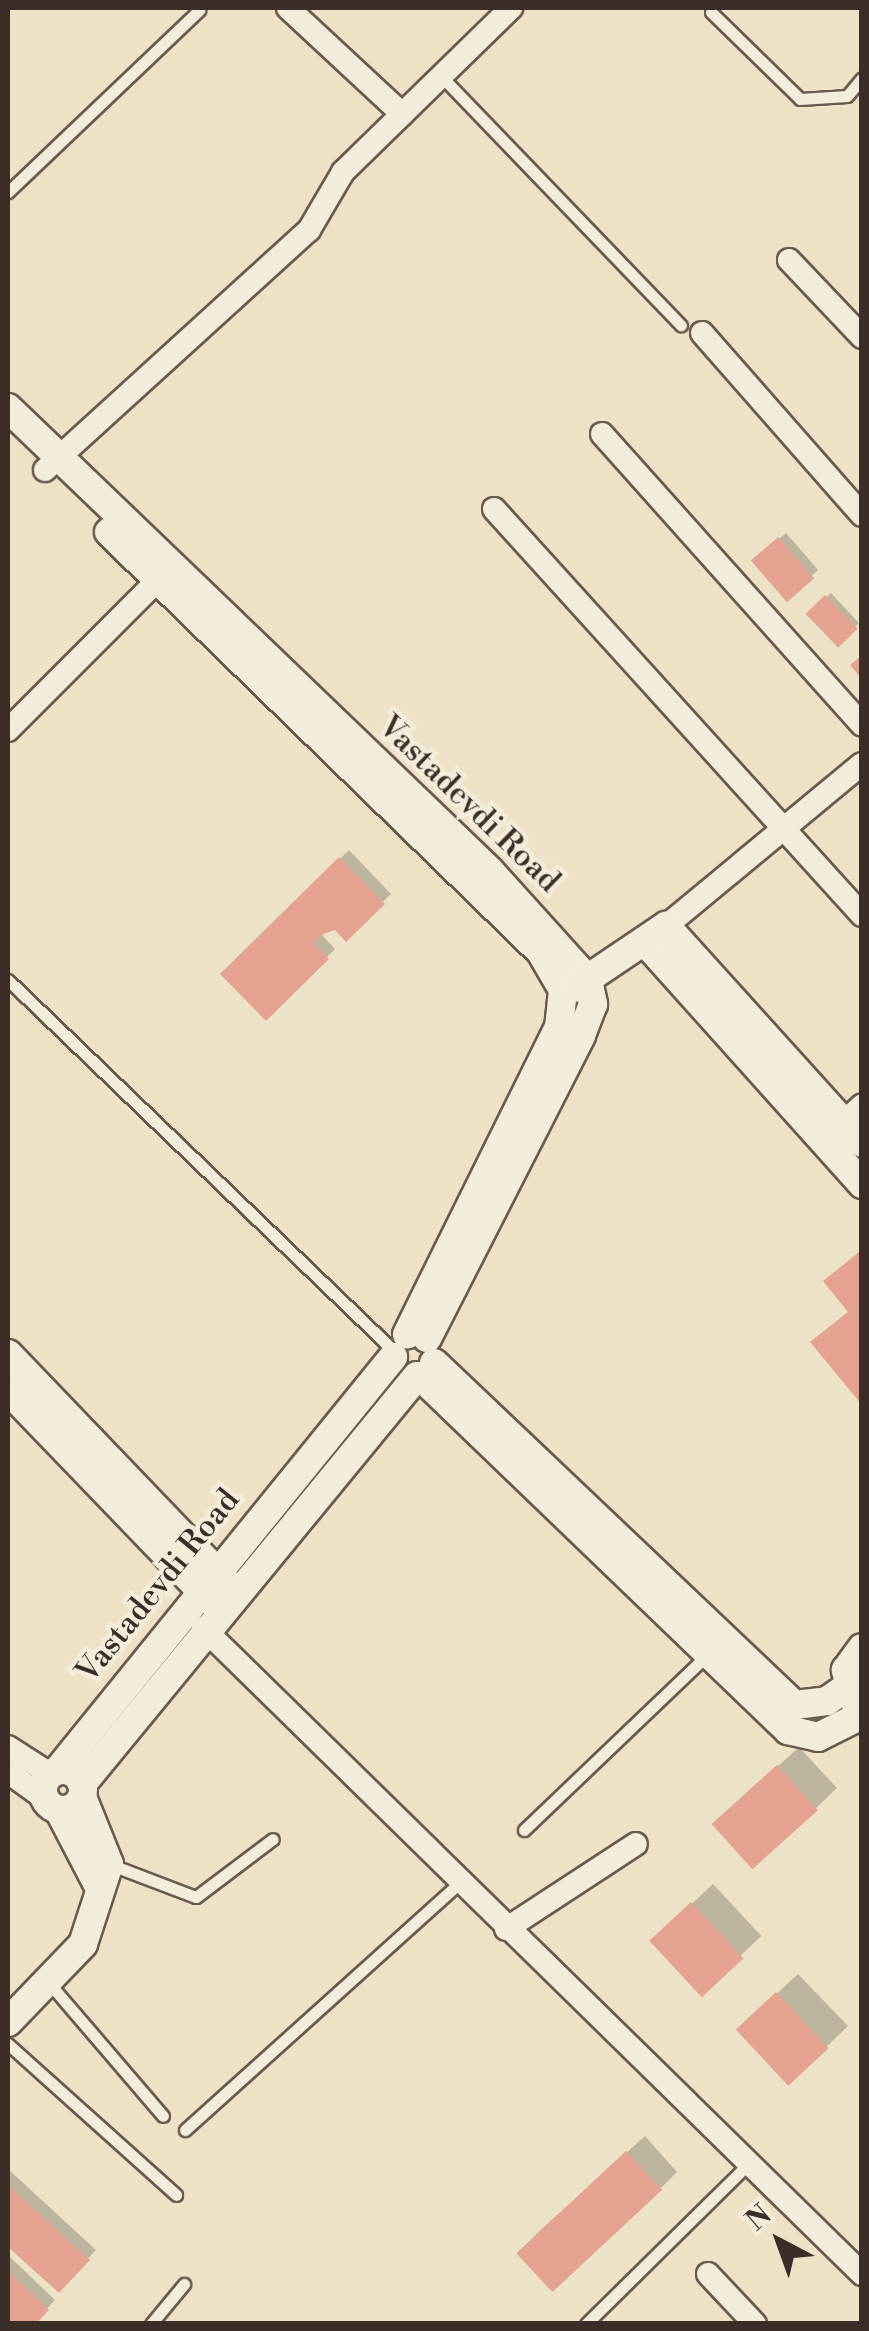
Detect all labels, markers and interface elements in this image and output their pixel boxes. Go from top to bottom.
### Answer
street label: Vastadevdi Road [370,708,568,900]
street label: Vastadevdi Road [68,1482,248,1690]
north arrow [729,2191,829,2291]
text: N [739,2198,779,2238]

